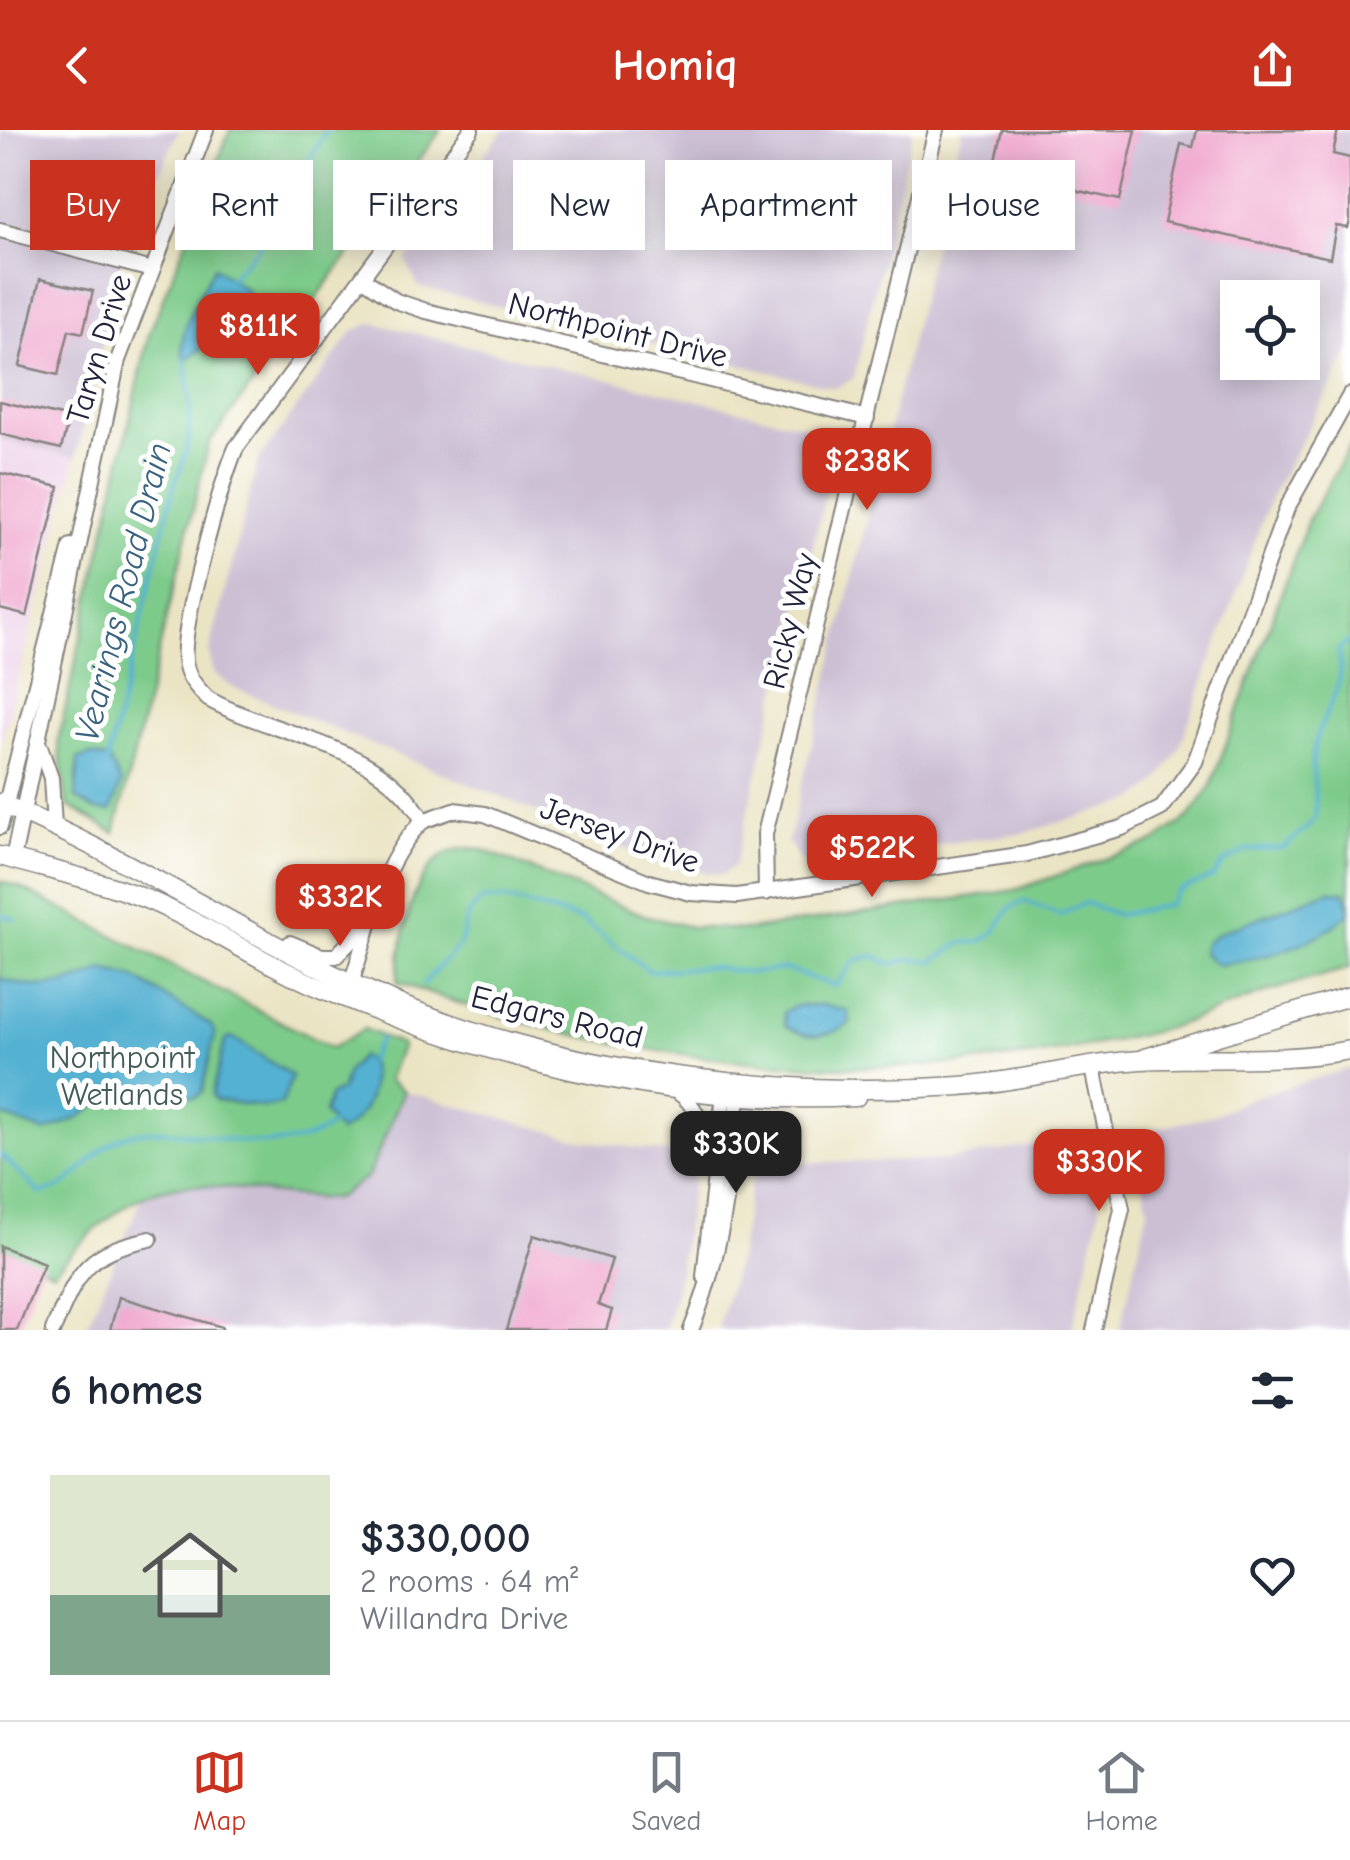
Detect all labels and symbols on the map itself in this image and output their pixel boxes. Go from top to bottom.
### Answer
street label: Taryn Drive [59,270,139,428]
street label: Northpoint Drive [505,285,731,375]
pin: $811K [188,293,328,378]
pin: $238K [797,428,937,513]
water label: Vearings Road Drain [66,438,180,746]
street label: Ricky Way [755,549,825,693]
street label: Jersey Drive [535,789,705,881]
pin: $522K [802,815,942,900]
pin: $332K [270,864,410,949]
street label: Edgars Road [467,978,647,1056]
park label: Northpoint Wetlands [49,1039,195,1113]
pin: $330K [666,1111,806,1196]
pin: $330K [1029,1129,1169,1214]

